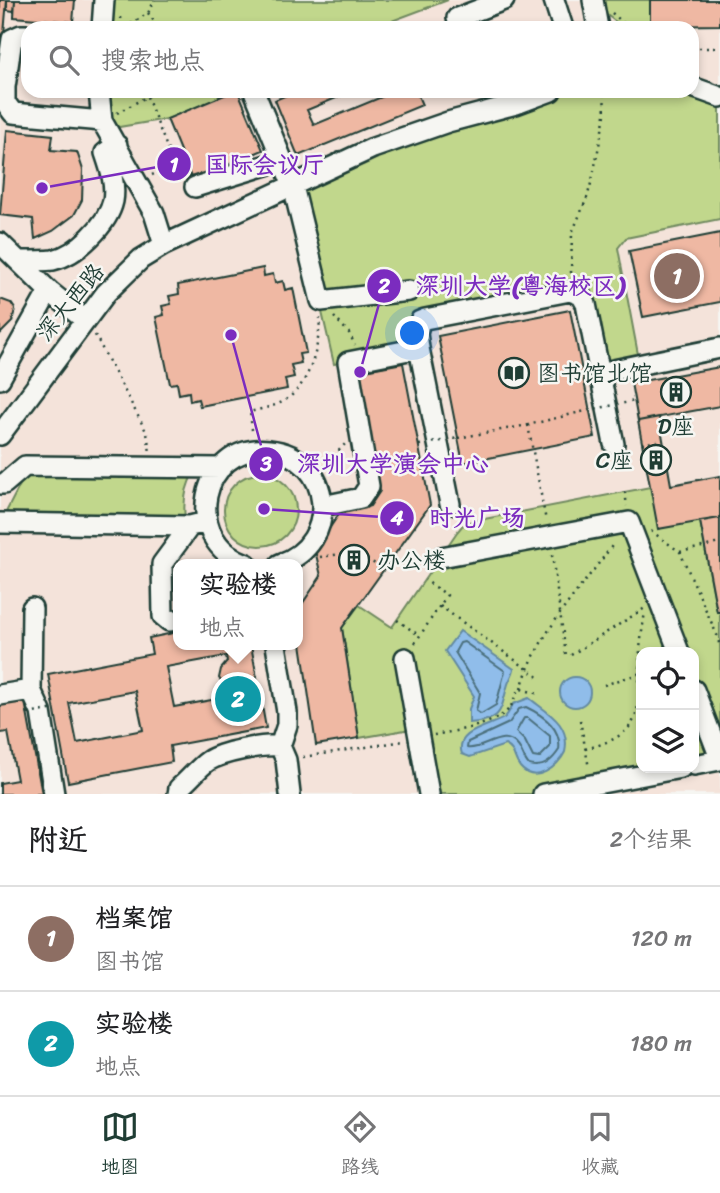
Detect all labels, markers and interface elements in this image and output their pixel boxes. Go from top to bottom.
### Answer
search box [21,21,699,98]
text: 搜索地点 [101,37,205,83]
icon: search [45,41,83,79]
callout: 国际会议厅 [156,142,339,187]
text: 国际会议厅 [205,144,325,186]
text: 1 [169,146,179,184]
pin: 1 [654,250,700,302]
street label: 深大西路 [26,254,115,351]
callout: 深圳大学(粤海校区) [366,263,638,308]
text: 深圳大学(粤海校区) [416,265,626,307]
text: 2 [377,267,390,305]
your location [395,316,429,350]
place label: 图书馆北馆 [537,353,652,394]
library icon: 图书馆北馆 [497,356,531,390]
building icon: D座 [659,375,693,409]
place label: D座 [658,406,694,447]
place label: C座 [596,440,633,481]
callout: 深圳大学演会中心 [248,441,503,486]
text: 深圳大学演会中心 [297,443,489,485]
building icon: C座 [639,443,673,477]
text: 3 [259,445,272,483]
callout: 时光广场 [380,495,539,540]
text: 时光广场 [429,497,525,539]
text: 4 [389,499,404,537]
place label: 办公楼 [377,540,446,581]
building icon: 办公楼 [337,543,371,577]
popup [173,559,303,650]
text: 实验楼 [199,561,277,607]
text: 地点 [199,607,245,648]
map controls [636,647,699,773]
button: locate [636,647,699,710]
pin: 2 [215,673,261,725]
button: layers [636,710,699,773]
text: 附近 [28,813,88,867]
text: 2个结果 [610,819,692,860]
text: 档案馆 [95,895,173,941]
text: 1 [46,918,56,959]
text: 120 m [631,918,692,959]
text: 图书馆 [95,941,164,982]
text: 实验楼 [95,1000,173,1046]
text: 2 [44,1023,58,1064]
text: 180 m [630,1023,692,1064]
text: 地点 [95,1046,141,1087]
tab: 地图 [101,1108,139,1183]
tab: 路线 [341,1108,379,1183]
tab: 收藏 [581,1108,619,1183]

